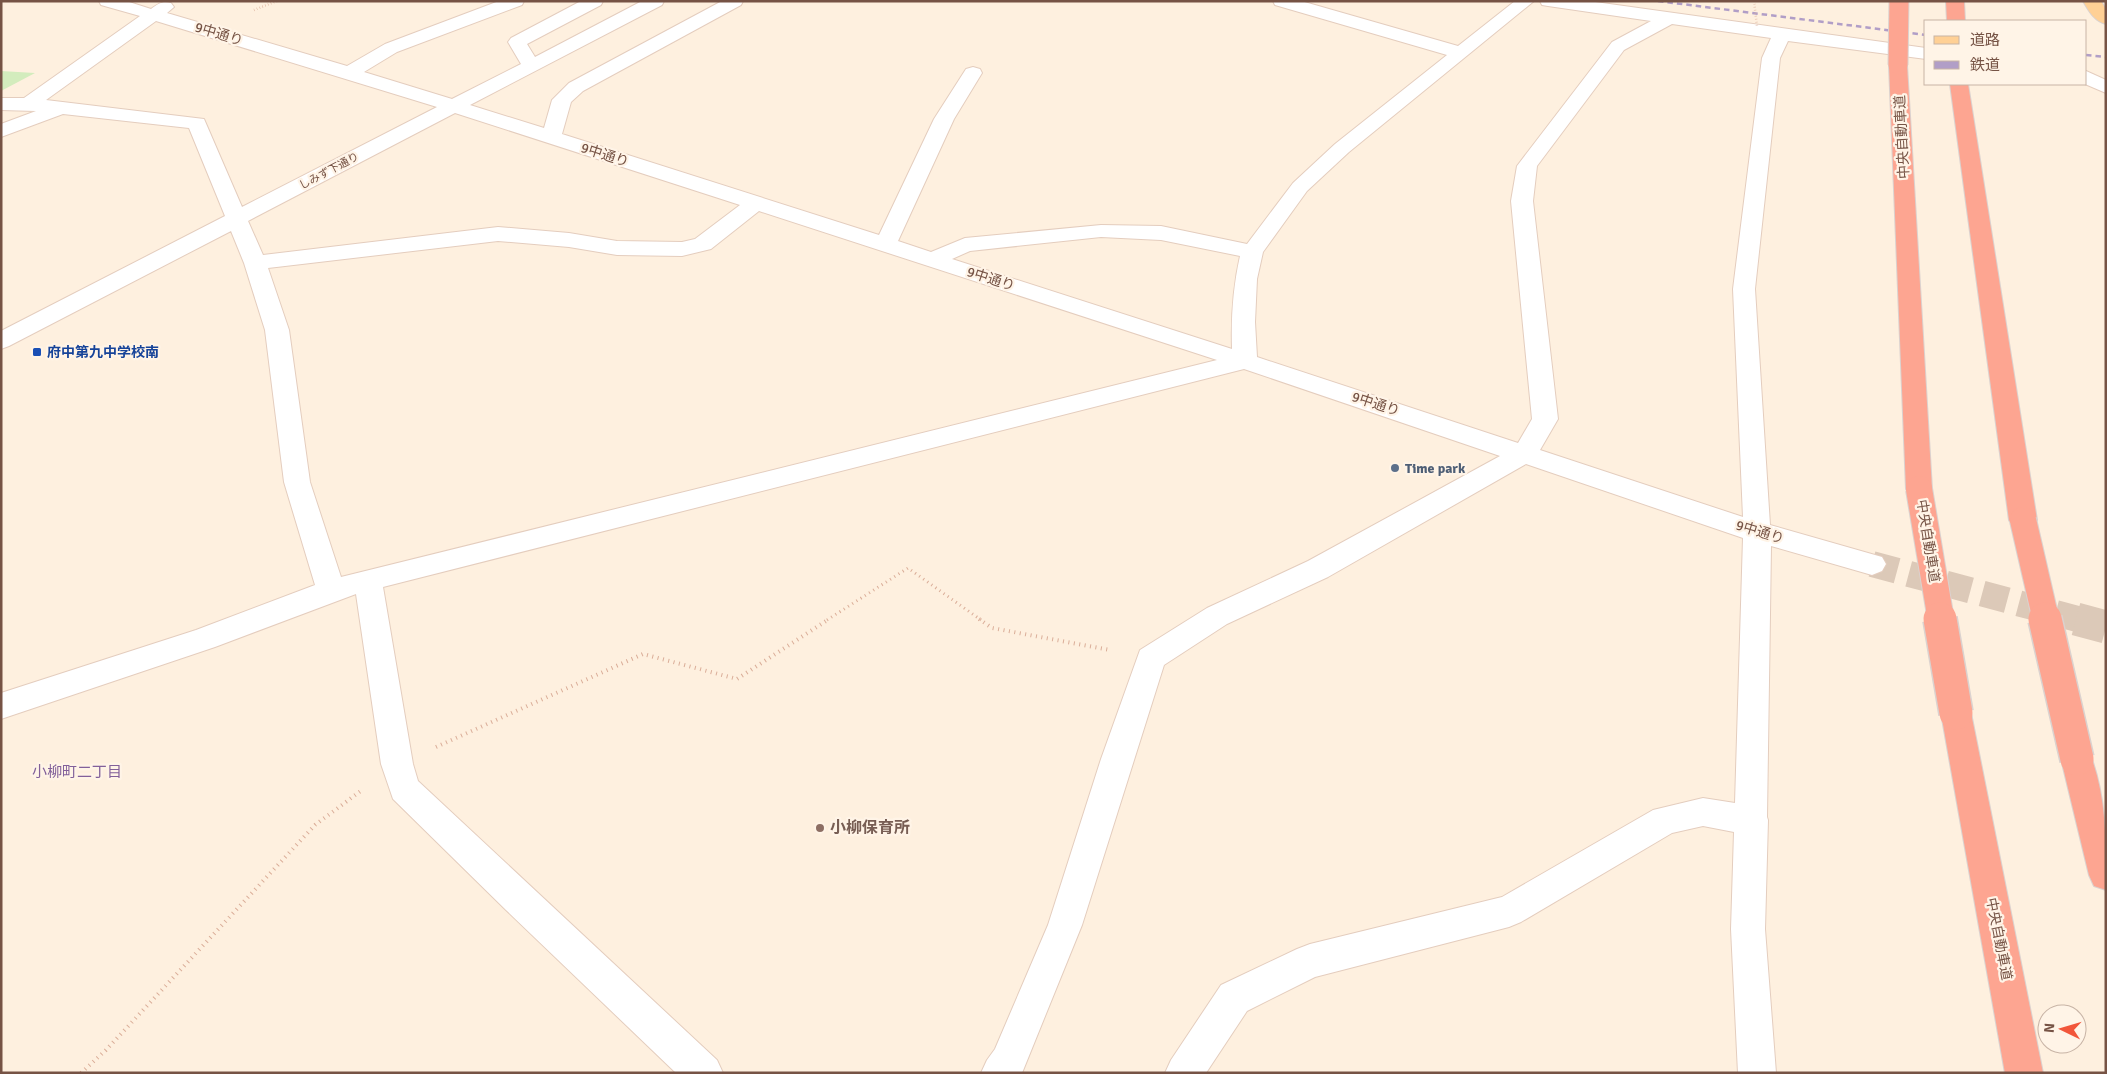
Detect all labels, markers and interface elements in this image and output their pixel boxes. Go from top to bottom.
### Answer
street label: 9中通り [193,19,245,49]
legend [1924,20,2087,85]
text: 道路 [1970,31,2000,49]
text: 鉄道 [1970,56,2000,74]
street label: 中央自動車道 [1891,95,1913,179]
street label: 9中通り [579,139,631,171]
street label: しみず下通り [297,150,361,192]
street label: 9中通り [965,263,1017,295]
place label: 府中第九中学校南 [47,344,159,361]
marker: 府中第九中学校南 [31,346,43,358]
street label: 9中通り [1350,388,1402,420]
place label: Time park [1405,460,1466,477]
marker: Time park [1389,462,1401,474]
street label: 中央自動車道 [1913,498,1943,584]
street label: 9中通り [1734,517,1786,547]
district label: 小柳町二丁目 [32,763,122,781]
place label: 小柳保育所 [830,818,910,838]
marker: 小柳保育所 [814,822,826,834]
street label: 中央自動車道 [1983,896,2015,982]
north arrow [2037,1004,2087,1054]
text: N [2041,1022,2058,1034]

